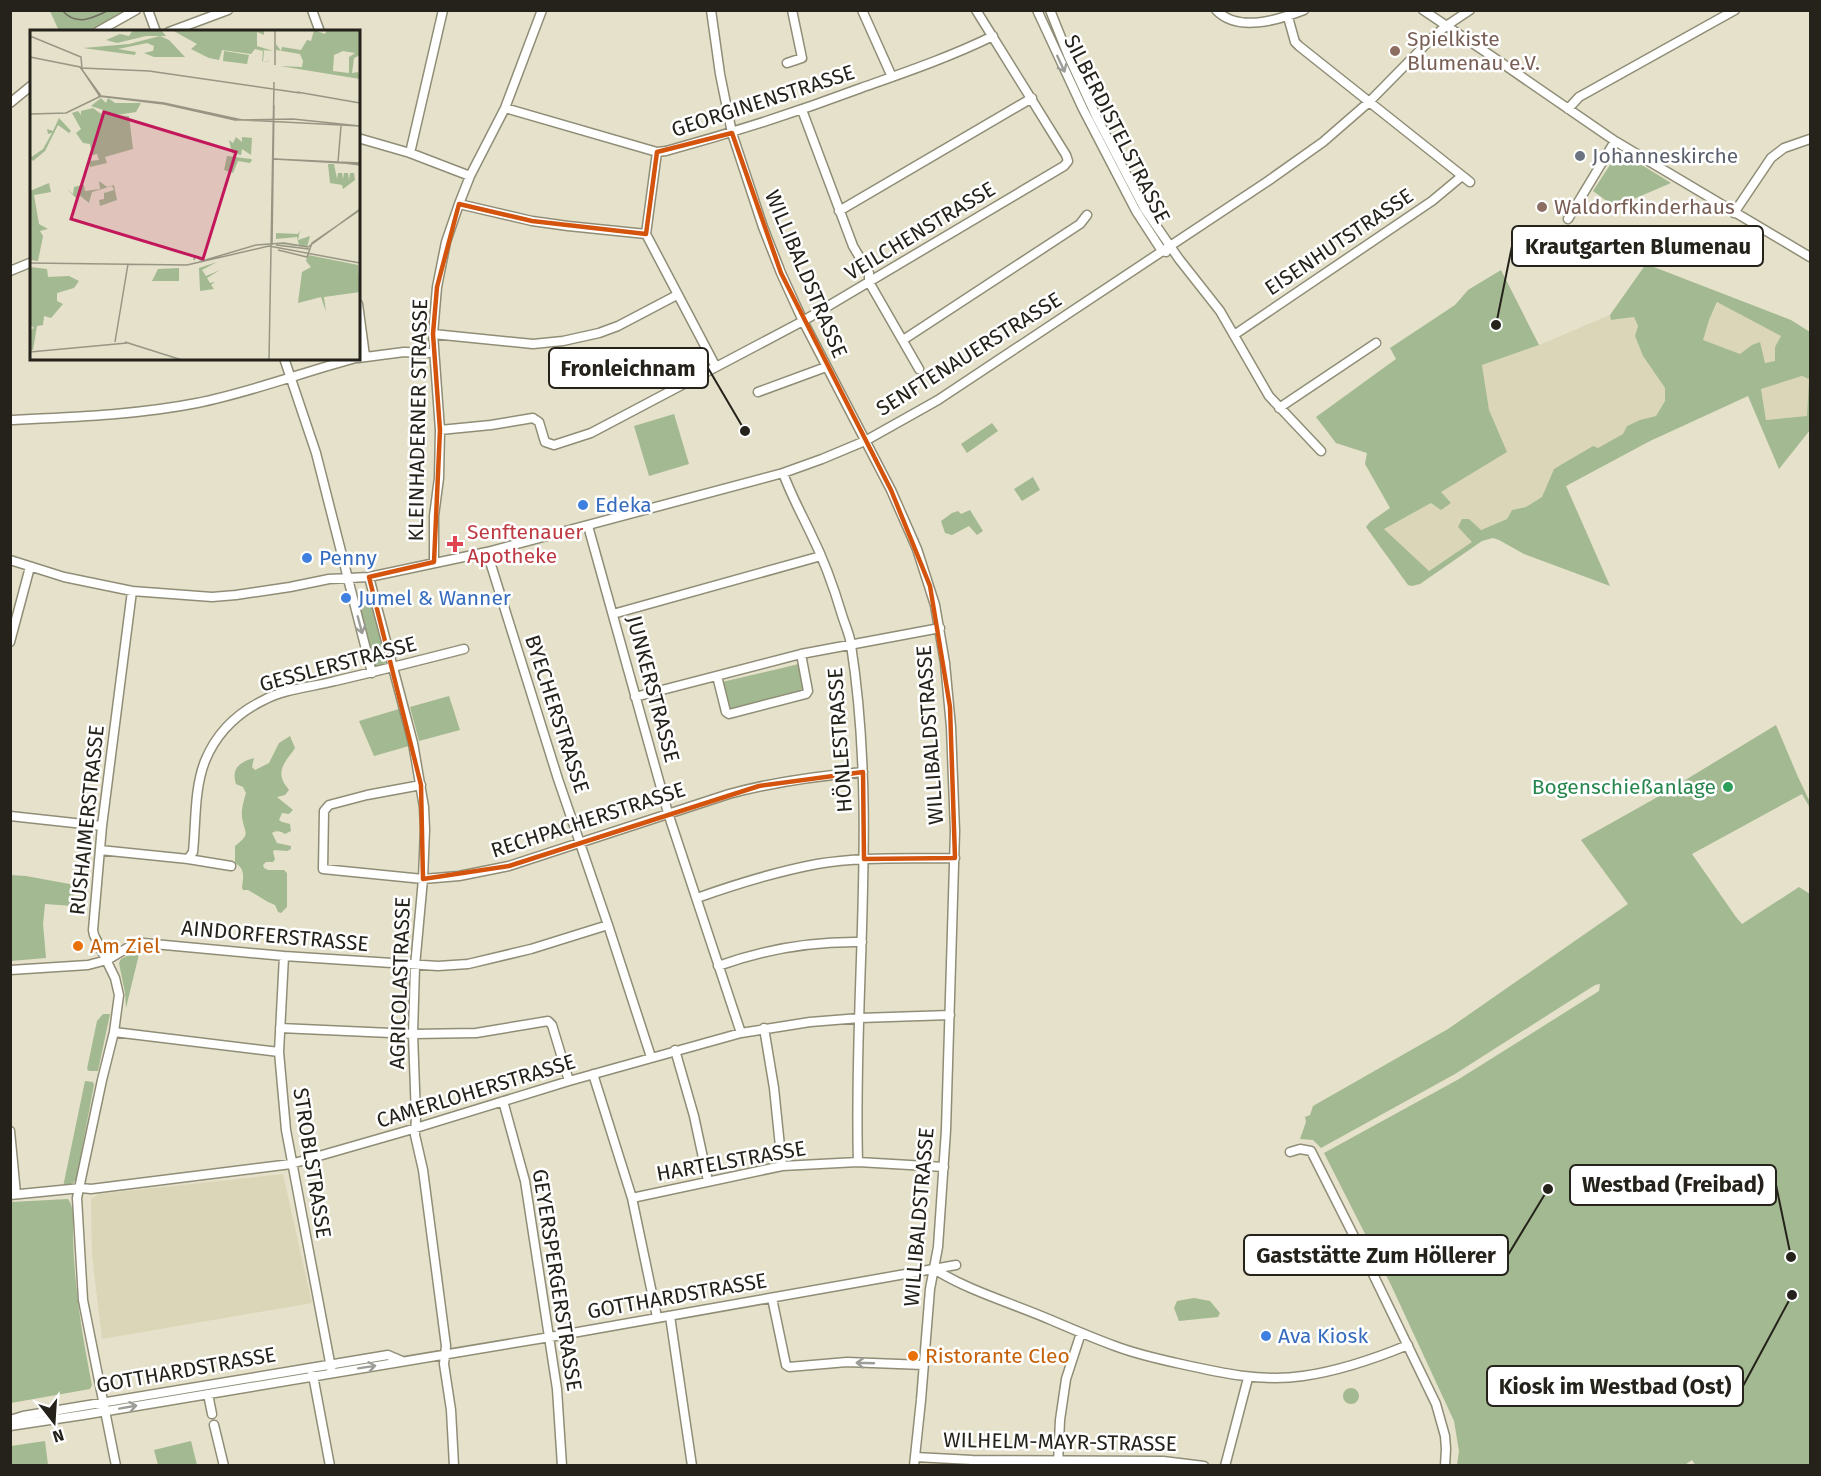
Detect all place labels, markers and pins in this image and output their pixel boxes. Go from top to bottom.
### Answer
place label: Spielkiste Blumenau e.V. [1407,26,1540,76]
marker: Spielkiste Blumenau e.V. [1388,44,1402,58]
place label: Johanneskirche [1592,143,1738,169]
marker: Johanneskirche [1573,149,1587,163]
place label: Waldorfkinderhaus [1554,194,1735,220]
marker: Waldorfkinderhaus [1535,200,1549,214]
callout: Krautgarten Blumenau [1512,226,1763,266]
callout: Fronleichnam [549,348,708,388]
place label: Edeka [595,492,652,518]
marker: Edeka [576,498,590,512]
place label: Senftenauer Apotheke [467,519,583,569]
marker: Senftenauer Apotheke [448,537,462,551]
place label: Penny [319,545,377,571]
marker: Penny [300,551,314,565]
place label: Jumel & Wanner [358,585,511,611]
marker: Jumel & Wanner [339,591,353,605]
place label: Bogenschießanlage [1532,774,1716,800]
marker: Bogenschießanlage [1721,780,1735,794]
place label: Am Ziel [90,933,160,959]
marker: Am Ziel [71,939,85,953]
callout: Westbad (Freibad) [1570,1165,1776,1205]
callout: Gaststätte Zum Höllerer [1244,1235,1508,1275]
place label: Ava Kiosk [1278,1323,1368,1349]
marker: Ava Kiosk [1259,1329,1273,1343]
place label: Ristorante Cleo [925,1343,1070,1369]
marker: Ristorante Cleo [906,1349,920,1363]
callout: Kiosk im Westbad (Ost) [1487,1366,1743,1406]

